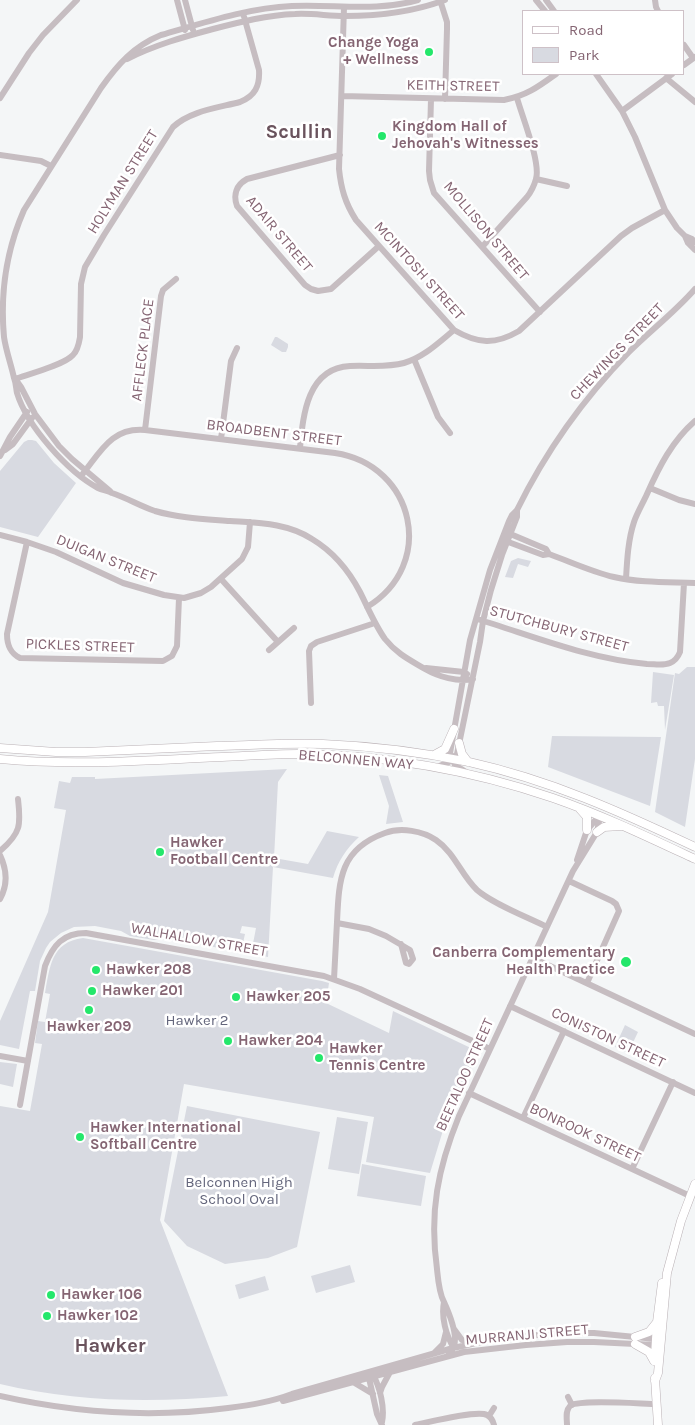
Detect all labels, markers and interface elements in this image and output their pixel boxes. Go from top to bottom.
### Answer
legend [522,10,685,75]
text: Road [569,21,604,39]
place label: Change Yoga + Wellness [328,34,419,69]
marker: Change Yoga + Wellness [423,46,435,58]
text: Park [569,46,599,64]
street label: KEITH STREET [406,76,500,96]
place label: Kingdom Hall of Jehovah's Witnesses [392,118,539,153]
district label: Scullin [265,120,333,144]
street label: HOLYMAN STREET [84,127,162,237]
marker: Kingdom Hall of Jehovah's Witnesses [376,130,388,142]
street label: MOLLISON STREET [439,178,533,284]
street label: ADAIR STREET [242,192,316,276]
street label: MCINTOSH STREET [370,218,468,324]
street label: AFFLECK PLACE [128,298,158,402]
street label: CHEWINGS STREET [566,300,668,404]
street label: BROADBENT STREET [205,416,343,450]
street label: DUIGAN STREET [53,531,159,587]
street label: STUTCHBURY STREET [487,602,631,656]
street label: PICKLES STREET [25,635,135,657]
street label: BELCONNEN WAY [298,746,414,774]
place label: Hawker Football Centre [170,834,278,869]
marker: Hawker Football Centre [154,846,166,858]
street label: WALHALLOW STREET [129,919,269,961]
place label: Canberra Complementary Health Practice [432,944,615,979]
marker: Canberra Complementary Health Practice [619,955,633,969]
place label: Hawker 208 [106,961,191,979]
marker: Hawker 208 [90,964,102,976]
place label: Hawker 201 [102,982,183,1000]
marker: Hawker 201 [86,985,98,997]
place label: Hawker 205 [246,988,331,1006]
marker: Hawker 205 [230,991,242,1003]
marker: Hawker 209 [83,1004,95,1016]
street label: CONISTON STREET [548,1004,668,1072]
park label: Hawker 2 [166,1012,228,1030]
street label: BEETALOO STREET [432,1016,498,1134]
place label: Hawker 209 [47,1018,131,1036]
place label: Hawker 204 [238,1032,323,1050]
marker: Hawker 204 [222,1035,234,1047]
place label: Hawker Tennis Centre [329,1040,426,1075]
marker: Hawker Tennis Centre [313,1052,325,1064]
street label: BONROOK STREET [527,1099,643,1167]
place label: Hawker International Softball Centre [90,1119,241,1154]
marker: Hawker International Softball Centre [74,1131,86,1143]
park label: Belconnen High School Oval [185,1174,293,1209]
place label: Hawker 106 [61,1286,142,1304]
marker: Hawker 106 [45,1289,57,1301]
place label: Hawker 102 [57,1307,138,1325]
marker: Hawker 102 [41,1310,53,1322]
street label: MURRANJI STREET [465,1321,589,1349]
district label: Hawker [74,1334,146,1358]

